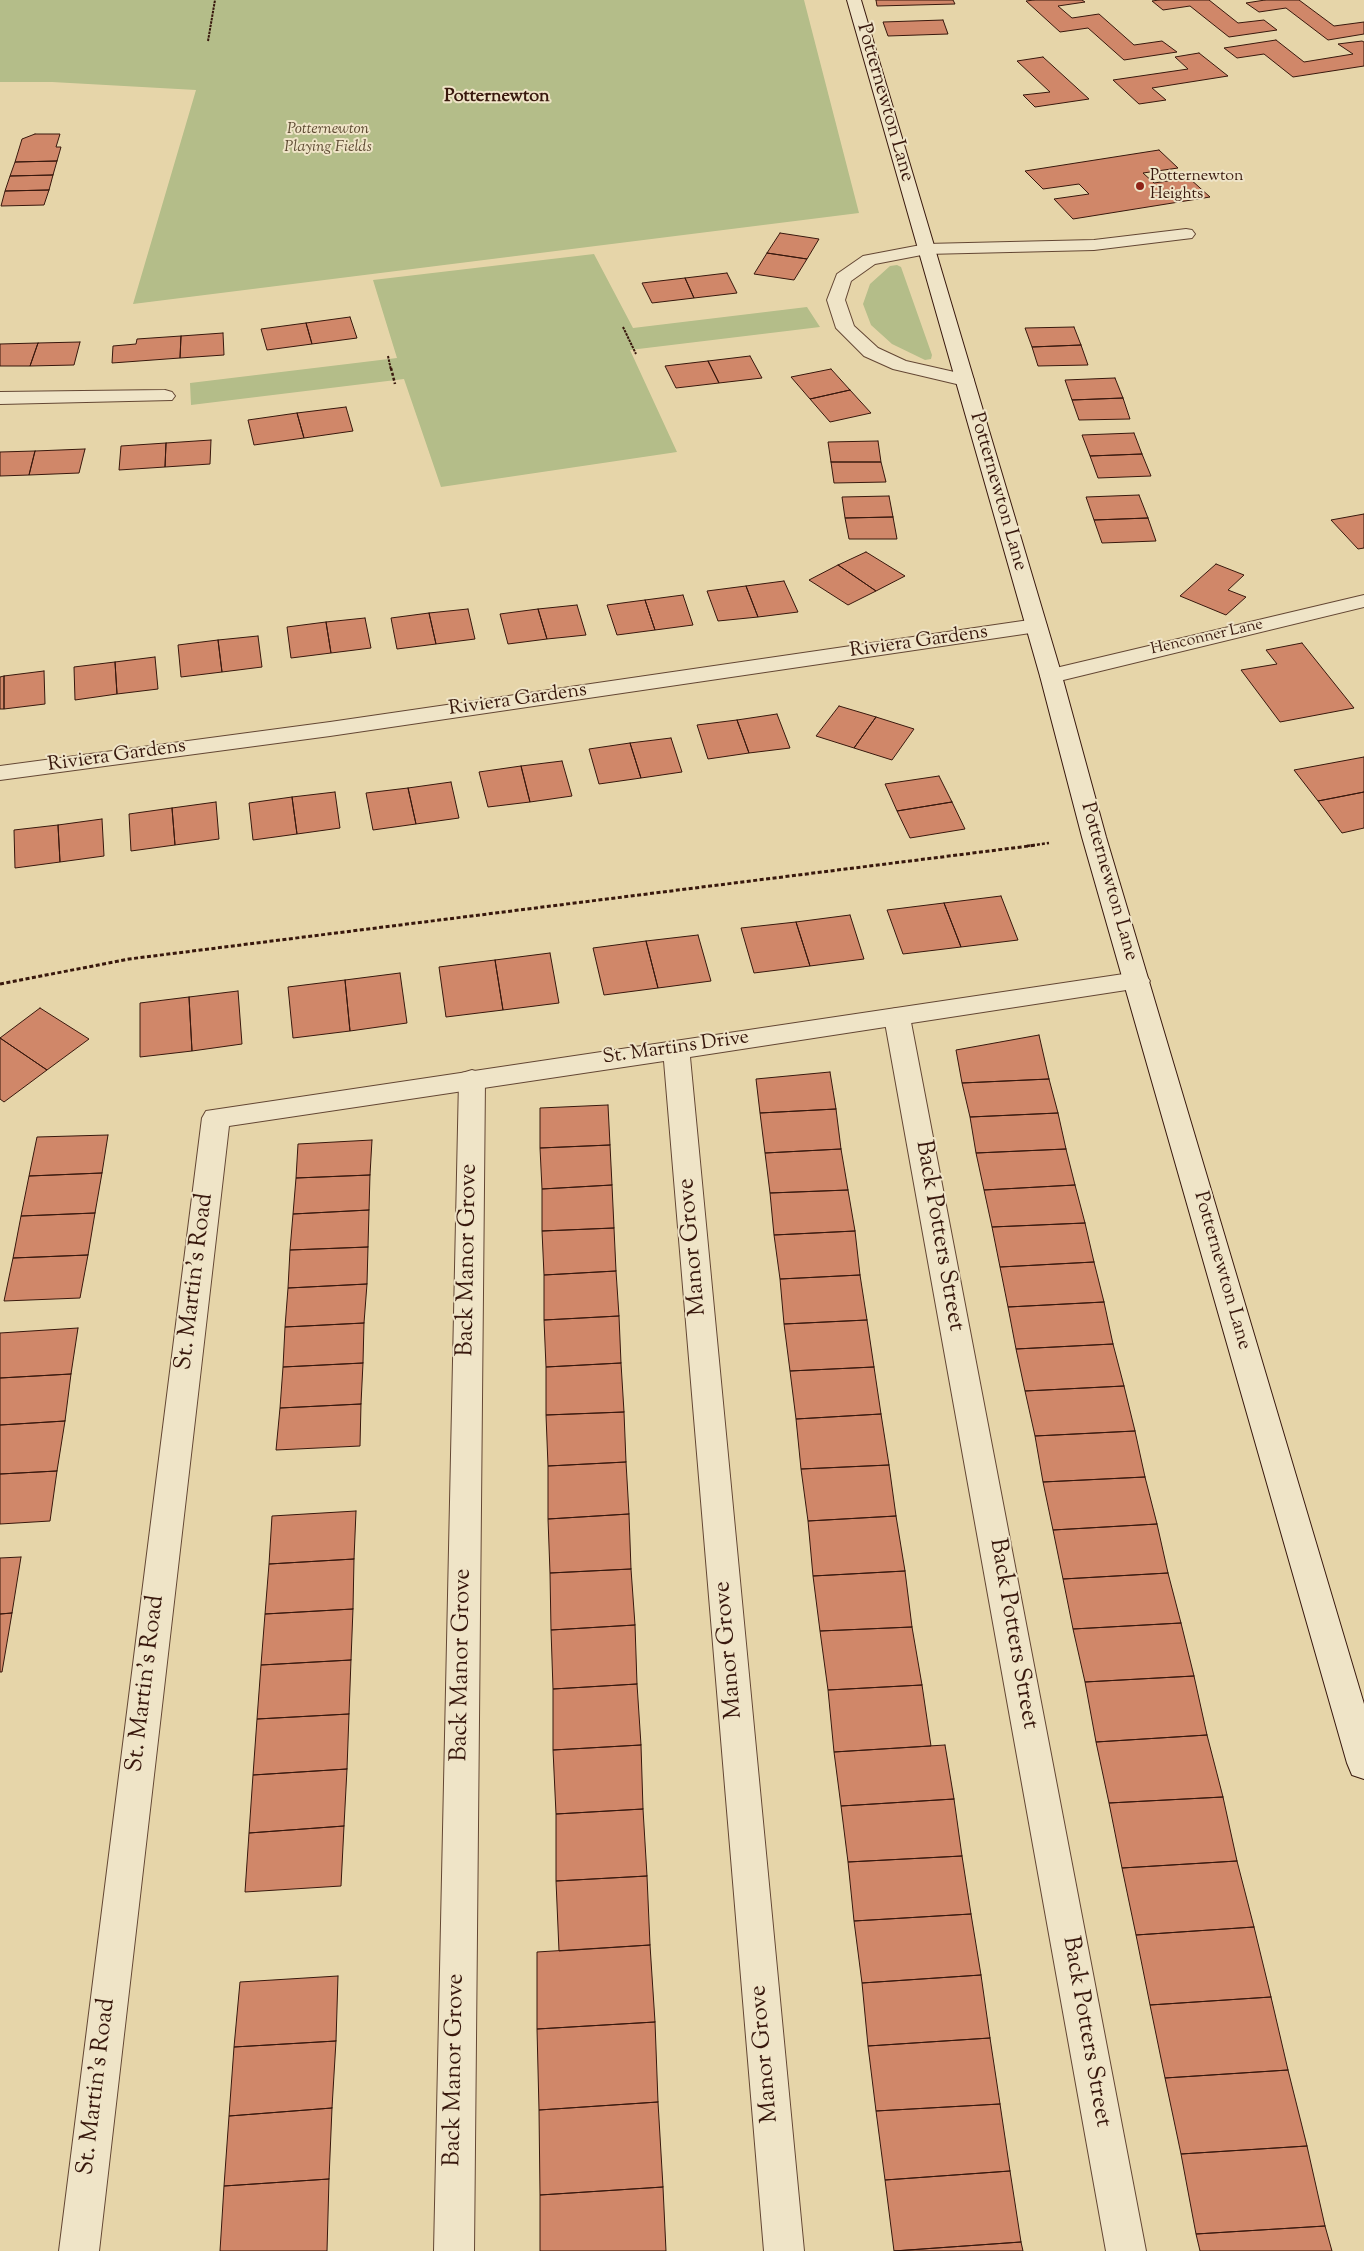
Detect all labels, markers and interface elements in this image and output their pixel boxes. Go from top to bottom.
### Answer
street label: Potternewton Lane [850,21,918,185]
district label: Potternewton [444,87,550,109]
park label: Potternewton Playing Fields [284,120,372,158]
place label: Potternewton Heights [1150,167,1244,205]
marker: Potternewton Heights [1134,180,1146,192]
street label: Potternewton Lane [963,410,1031,574]
street label: Henconner Lane [1149,616,1265,660]
street label: Riviera Gardens [848,621,990,665]
street label: Riviera Gardens [447,679,589,723]
street label: Riviera Gardens [46,735,188,779]
street label: Potternewton Lane [1074,800,1142,964]
street label: St. Martins Drive [601,1027,751,1071]
street label: Back Potters Street [907,1138,969,1334]
street label: Back Manor Grove [453,1163,485,1357]
street label: Manor Grove [674,1177,714,1317]
street label: Potternewton Lane [1187,1189,1255,1353]
street label: St. Martin's Road [171,1192,221,1372]
street label: Back Potters Street [981,1536,1043,1732]
street label: Back Manor Grove [447,1568,479,1762]
street label: Manor Grove [710,1580,750,1720]
street label: St. Martin's Road [122,1594,172,1774]
street label: Back Potters Street [1054,1934,1116,2130]
street label: Back Manor Grove [440,1973,472,2167]
street label: Manor Grove [746,1984,786,2124]
street label: St. Martin's Road [73,1997,123,2177]

